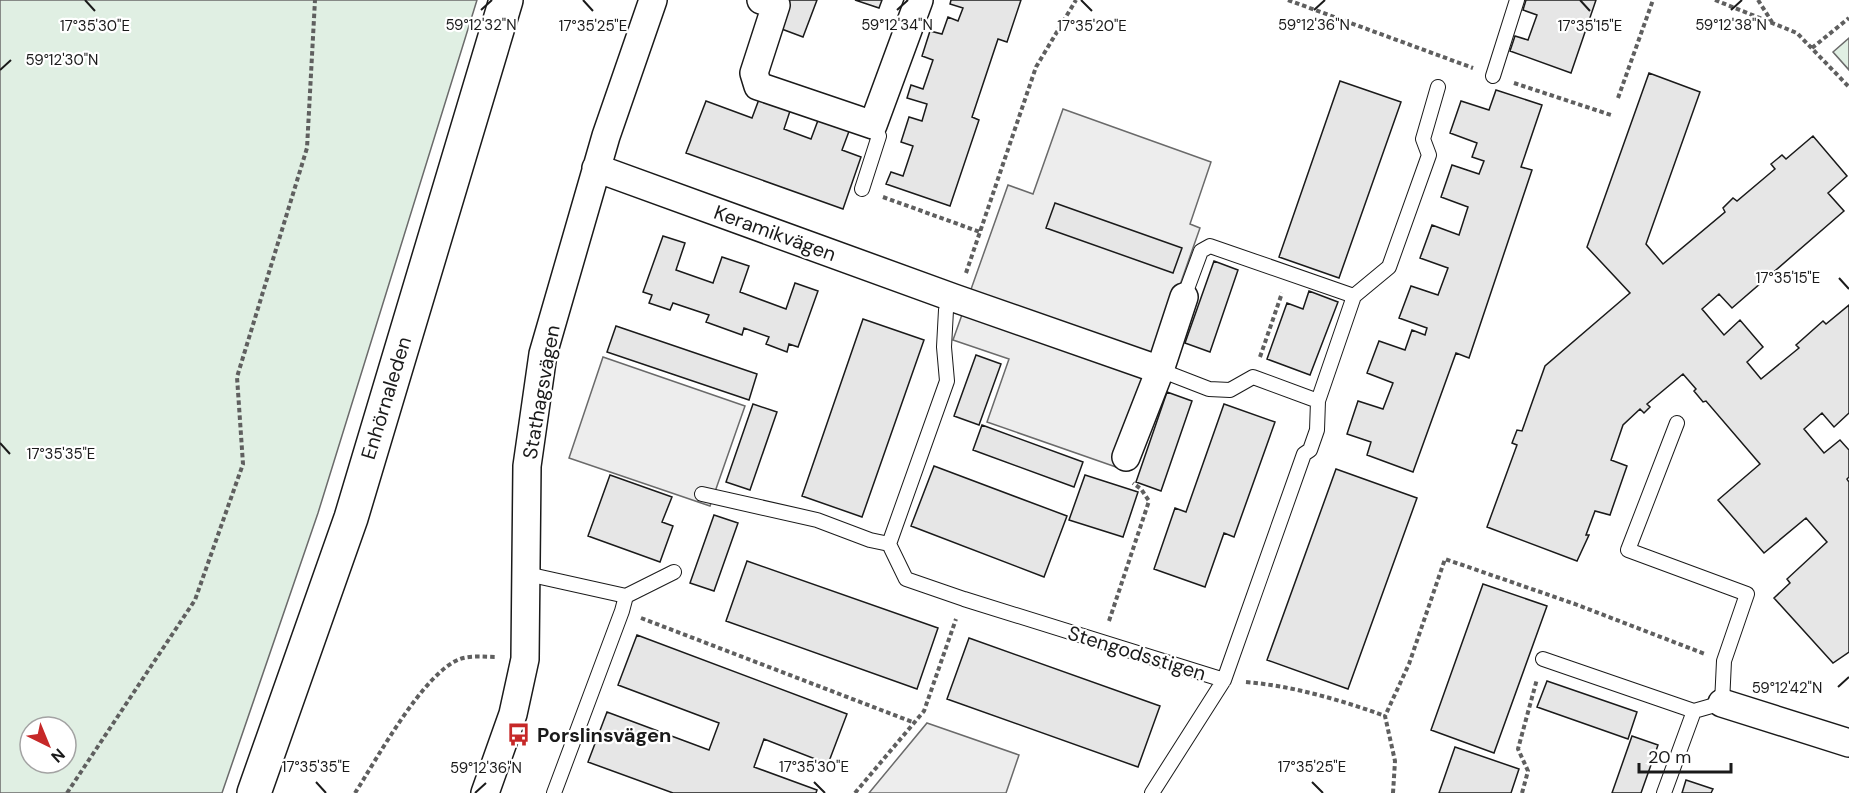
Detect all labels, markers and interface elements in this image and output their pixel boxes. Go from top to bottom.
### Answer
text: 59°12'32"N [445,15,517,35]
text: 59°12'34"N [861,15,933,35]
text: 59°12'36"N [1278,15,1350,35]
text: 59°12'38"N [1695,15,1767,35]
text: 17°35'30"E [60,16,130,36]
text: 17°35'25"E [559,16,627,36]
text: 17°35'20"E [1057,16,1127,36]
text: 17°35'15"E [1558,16,1622,36]
text: 59°12'30"N [26,50,98,70]
street label: Keramikvägen [710,199,840,267]
text: 17°35'15"E [1756,268,1820,288]
street label: Stathagsvägen [516,323,566,461]
street label: Enhörnaleden [355,333,417,463]
text: 17°35'35"E [27,444,95,464]
street label: Stengodsstigen [1065,620,1209,686]
text: 59°12'42"N [1752,678,1822,698]
north arrow [18,715,78,775]
bus stop icon: Porslinsvägen [506,722,532,748]
place label: Porslinsvägen [537,722,671,748]
scale bar [1639,736,1730,774]
text: N [46,744,69,767]
text: 20 m [1648,745,1691,769]
text: 17°35'35"E [282,757,350,777]
text: 17°35'30"E [779,757,849,777]
text: 17°35'25"E [1278,757,1346,777]
text: 59°12'36"N [450,758,522,778]

